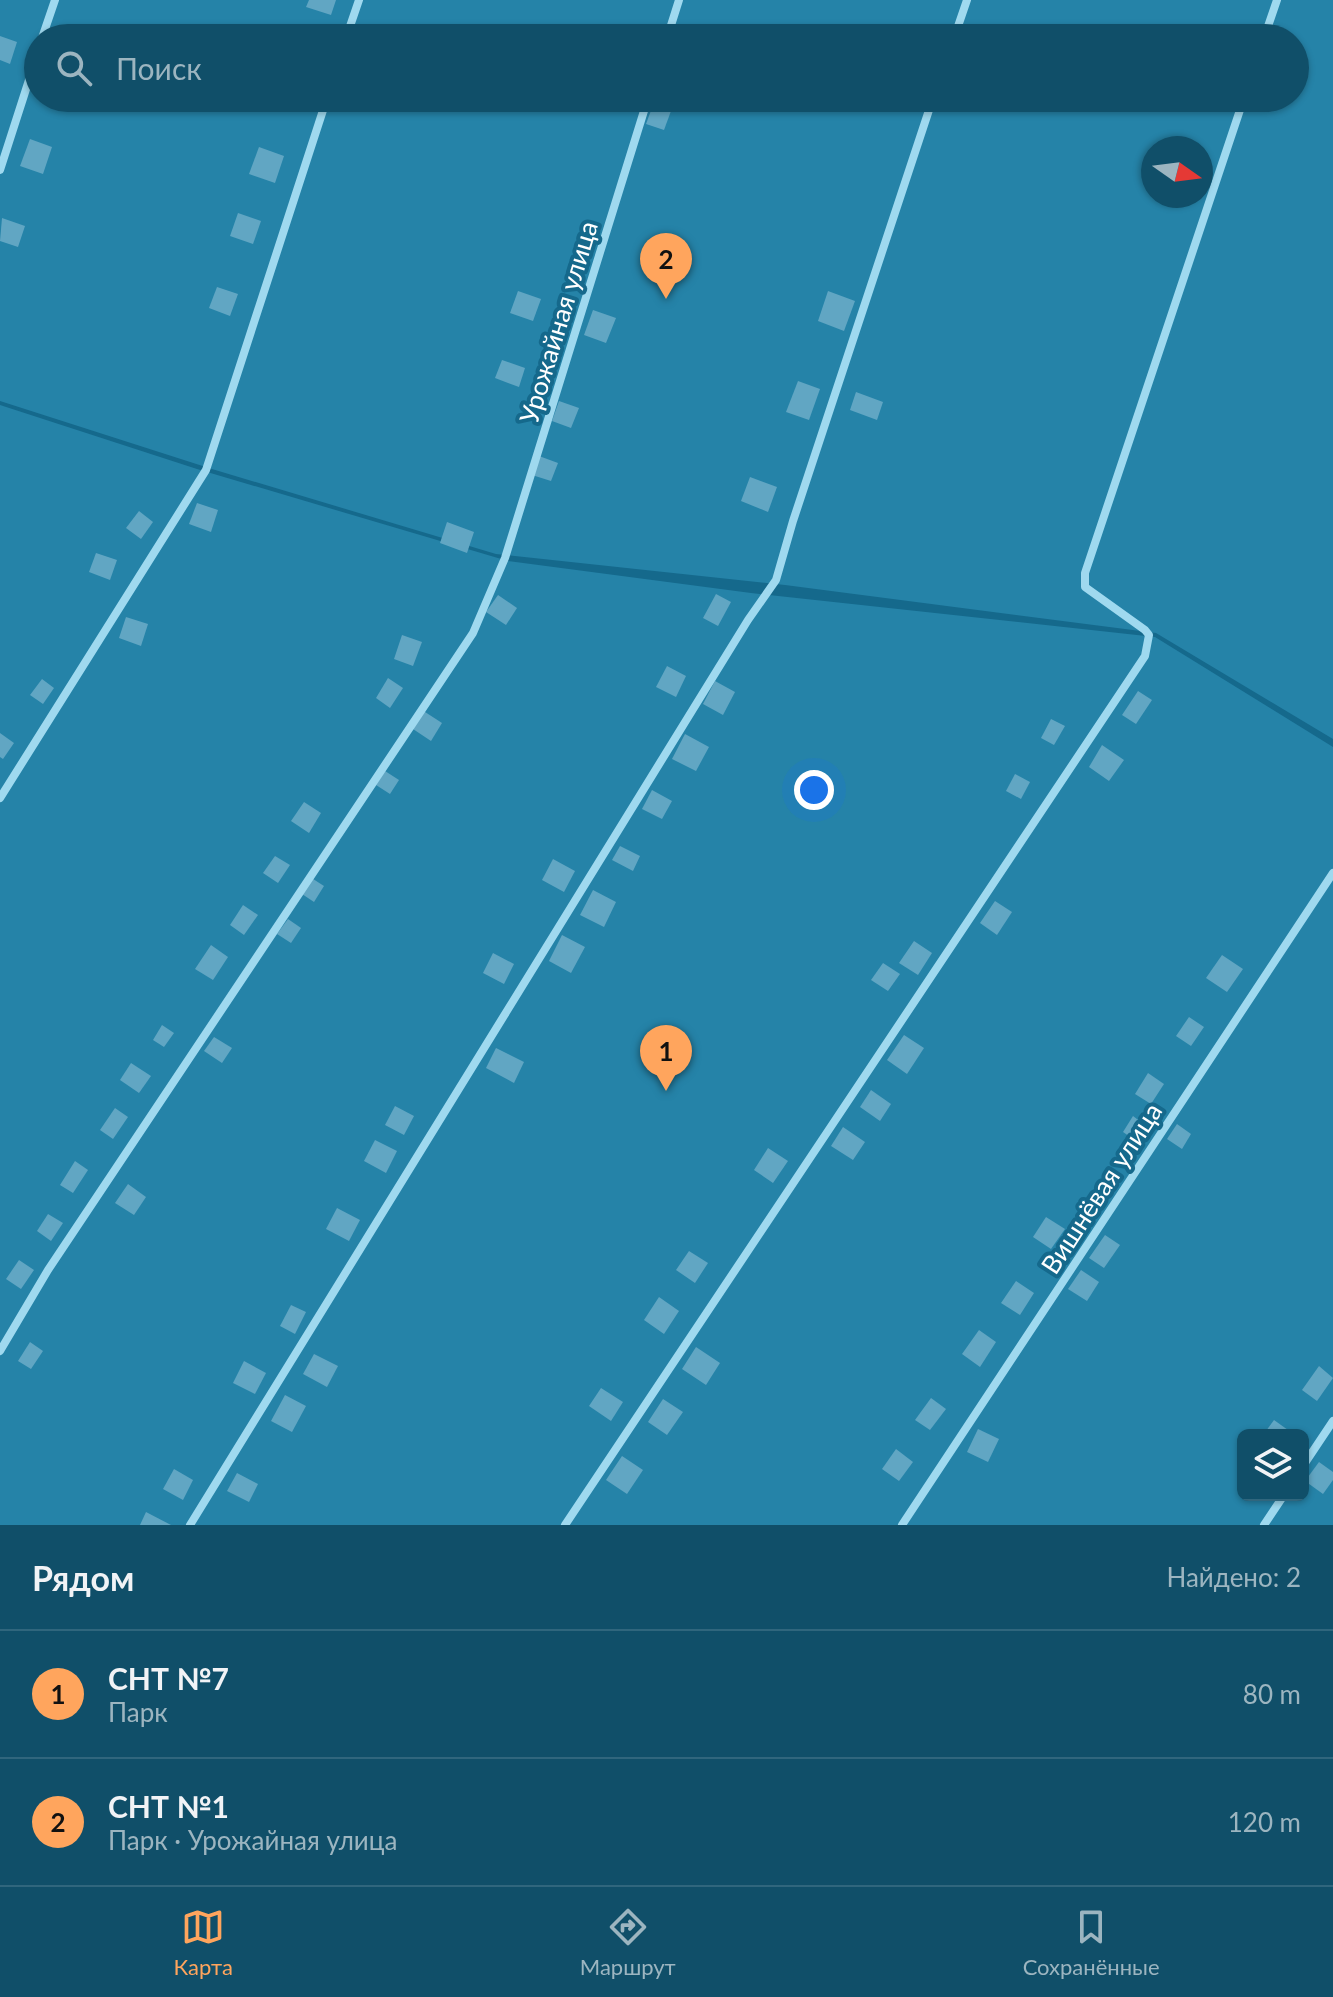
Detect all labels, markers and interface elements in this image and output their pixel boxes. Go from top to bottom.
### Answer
search box [24,24,1309,112]
icon: search [52,46,96,90]
text: Поиск [116,50,202,86]
north arrow [1141,136,1213,208]
street label: Урожайная улица [512,217,604,427]
pin: 2 [640,233,692,299]
your location [794,770,834,810]
pin: 1 [640,1025,692,1091]
street label: Вишнёвая улица [1034,1096,1168,1280]
map controls [1237,1429,1309,1501]
button: layers [1237,1429,1309,1501]
text: Рядом [32,1557,134,1598]
text: Найдено: 2 [1166,1561,1301,1593]
text: СНТ №7 [108,1660,229,1696]
text: 1 [50,1678,66,1710]
text: 80 m [1243,1678,1301,1710]
text: Парк [108,1696,168,1728]
text: СНТ №1 [108,1788,229,1824]
text: 2 [50,1806,66,1838]
text: 120 m [1228,1806,1301,1838]
text: Парк · Урожайная улица [108,1824,397,1856]
tab: Карта [173,1905,233,1980]
tab: Маршрут [580,1905,676,1980]
tab: Сохранённые [1023,1905,1160,1980]

